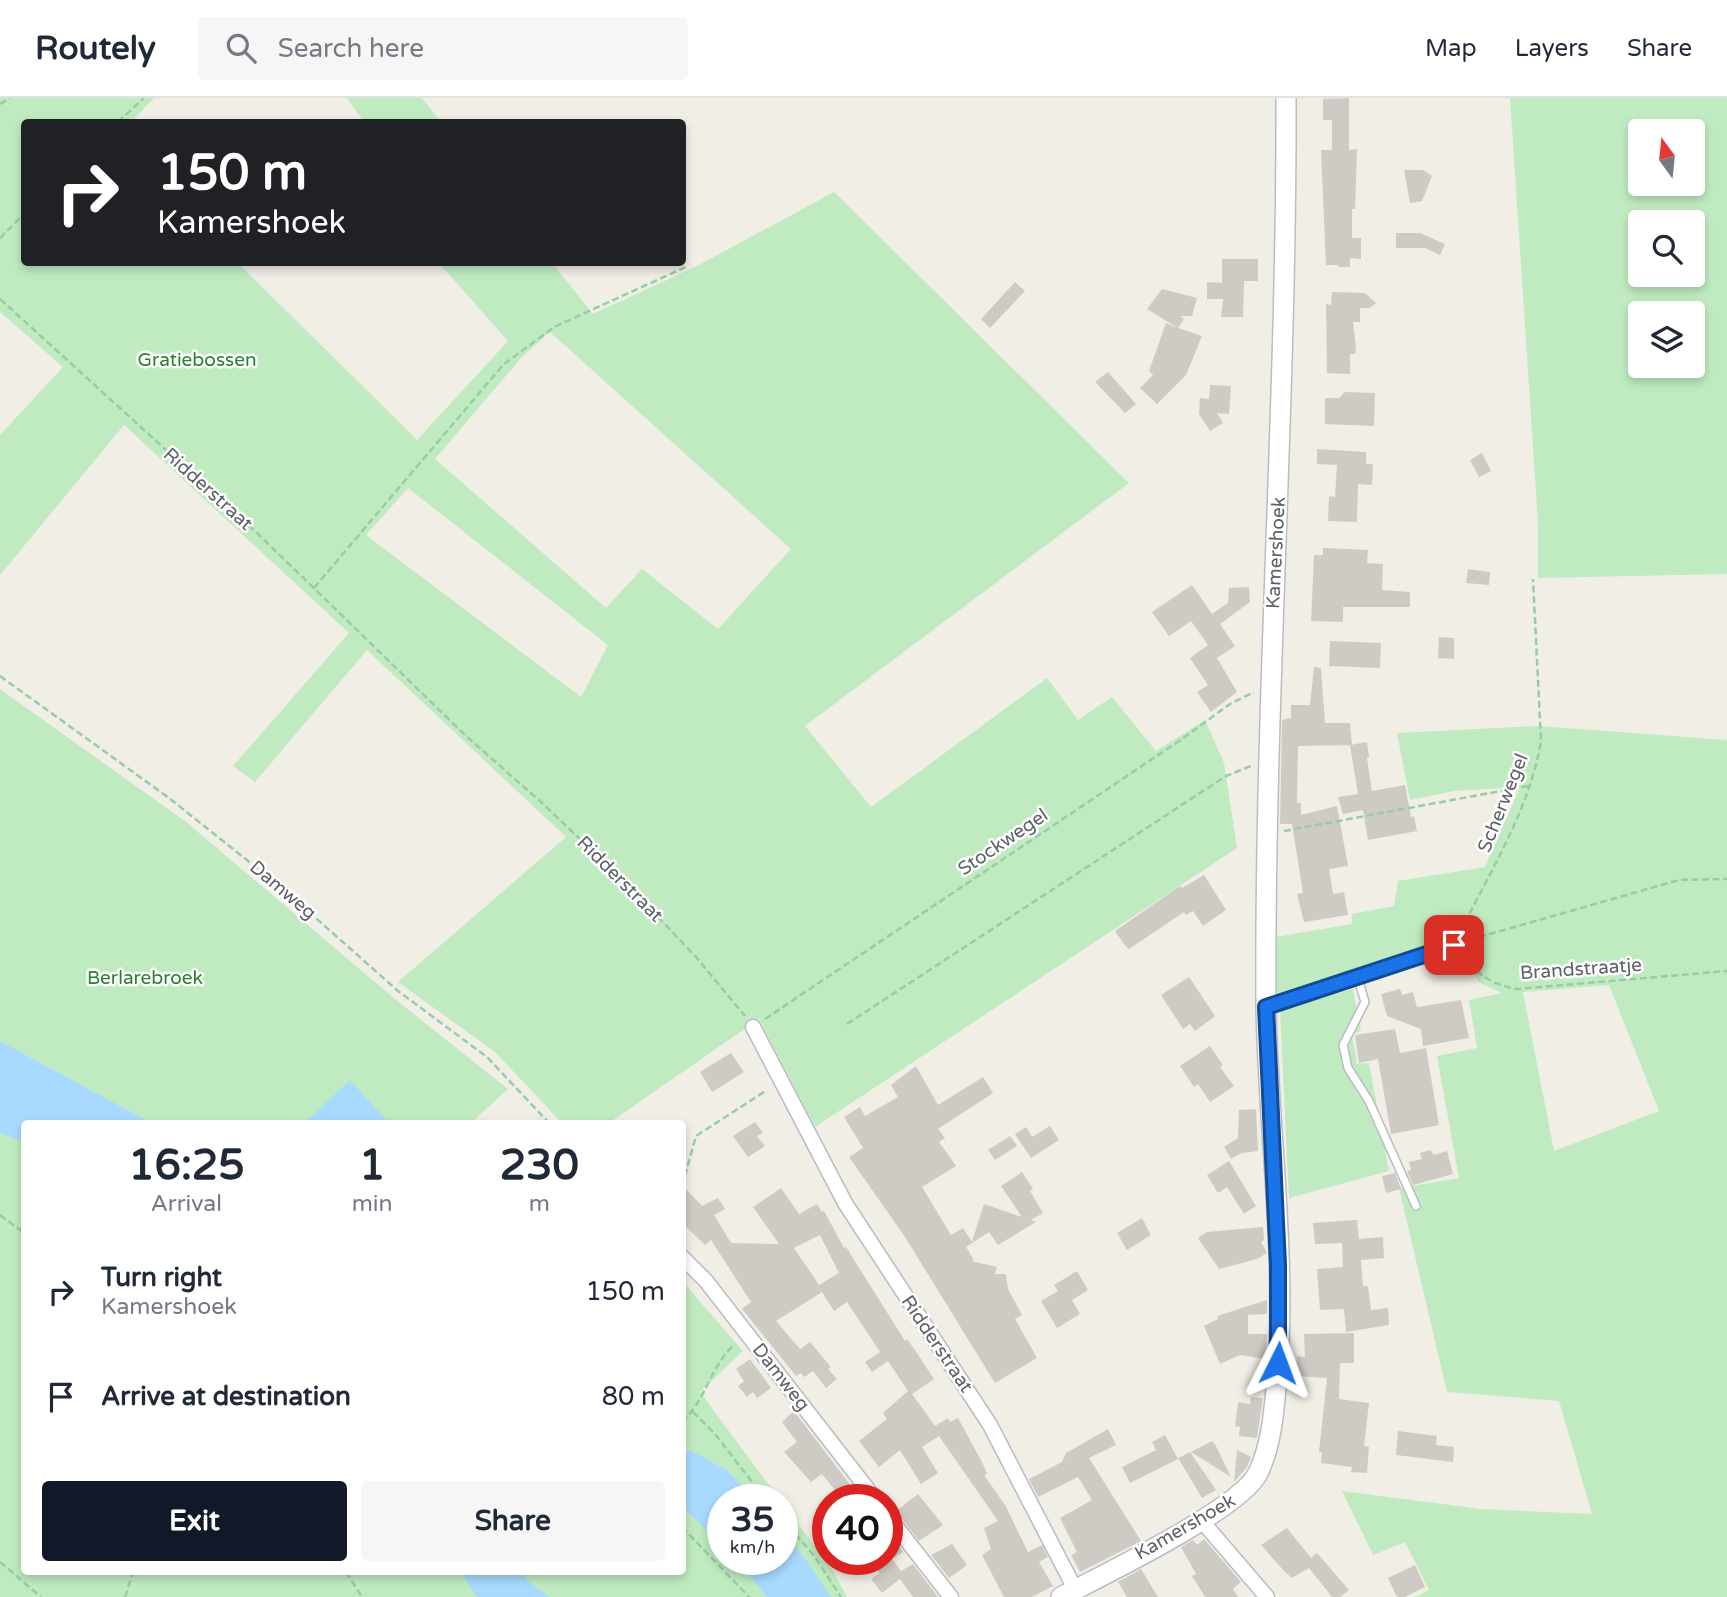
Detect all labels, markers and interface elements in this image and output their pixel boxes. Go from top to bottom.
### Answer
search box [198,17,688,80]
text: Routely [35,29,156,68]
icon: search [222,29,260,67]
text: Search here [278,33,424,64]
text: Map [1425,34,1477,63]
text: Layers [1515,34,1589,63]
text: Share [1627,34,1692,63]
north arrow [1628,119,1704,196]
map controls [1628,119,1705,378]
text: 150 m [157,144,307,203]
icon: right [42,147,133,238]
text: Kamershoek [157,204,346,242]
button: search [1628,210,1705,287]
button: layers [1628,301,1705,378]
park label: Gratiebossen [138,349,256,371]
street label: Ridderstraat [159,443,257,535]
street label: Kamershoek [1262,496,1290,610]
street label: Scherwegel [1473,750,1533,856]
street label: Stockwegel [954,804,1052,880]
street label: Ridderstraat [573,832,667,926]
street label: Damweg [245,856,321,924]
pin [1424,915,1484,975]
icon: arrive [1435,926,1473,964]
street label: Brandstraatje [1519,954,1643,984]
park label: Berlarebroek [87,967,203,989]
text: 16:25 [128,1140,245,1191]
text: 1 [359,1140,385,1191]
text: 230 [500,1140,579,1191]
text: Arrival [151,1190,222,1218]
text: min [352,1190,393,1218]
text: m [529,1190,550,1218]
text: Turn right [101,1262,222,1293]
icon: right [42,1273,80,1311]
text: 150 m [585,1276,665,1307]
street label: Ridderstraat [897,1291,977,1397]
text: Kamershoek [101,1293,237,1321]
position arrow [1241,1326,1315,1400]
street label: Damweg [748,1339,814,1415]
icon: arrive [42,1378,80,1416]
text: Arrive at destination [101,1381,351,1412]
text: 80 m [602,1381,665,1412]
button: Exit [42,1481,347,1561]
button: Share [361,1481,665,1561]
speed limit sign: 40 [812,1484,903,1575]
street label: Kamershoek [1131,1489,1239,1565]
text: 35 [731,1499,774,1541]
text: km/h [730,1536,775,1558]

